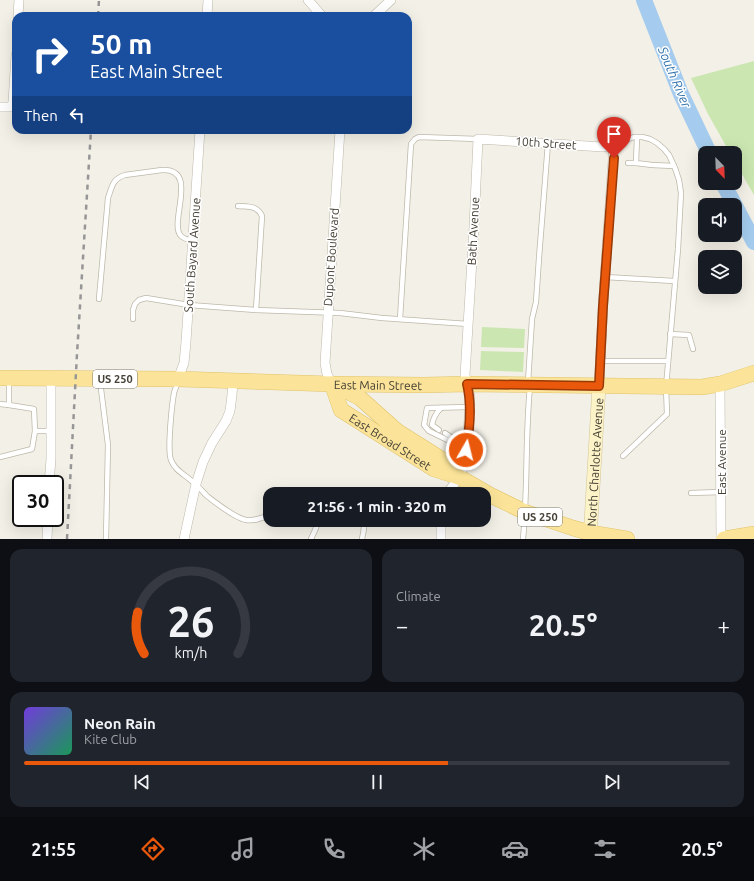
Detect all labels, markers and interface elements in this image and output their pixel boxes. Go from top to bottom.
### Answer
icon: right [24,28,76,80]
text: 50 m [90,28,152,59]
water label: South River [656,44,695,111]
text: East Main Street [90,61,222,81]
icon: left [66,104,88,126]
text: Then [24,107,58,124]
pin [597,117,631,158]
icon: arrive [603,123,625,145]
street label: 10th Street [515,134,577,152]
north arrow [698,146,742,190]
map controls [698,146,742,294]
street label: Bath Avenue [465,196,481,266]
street label: South Bayard Avenue [182,197,202,313]
button: sound [698,198,742,242]
street label: Dupont Boulevard [321,207,341,307]
button: layers [698,250,742,294]
road number: US 250 [93,370,137,388]
street label: East Main Street [334,378,422,391]
street label: North Charlotte Avenue [584,397,605,527]
street label: East Broad Street [347,411,434,472]
position arrow [445,429,487,471]
street label: East Avenue [715,429,728,495]
speed limit sign: 30 [12,475,64,527]
text: 21:56 · 1 min · 320 m [308,498,446,515]
road number: US 250 [518,508,562,526]
text: Climate [396,589,441,603]
text: 26 [168,597,214,644]
text: 20.5° [529,608,597,642]
text: − [396,613,408,638]
text: + [718,613,730,638]
text: km/h [175,644,207,660]
text: Neon Rain [84,715,156,732]
text: Kite Club [84,732,137,746]
icon: previous [131,771,153,793]
icon: pause [366,771,388,793]
icon: next [601,771,623,793]
icon: directions [139,835,167,863]
icon: music [229,835,257,863]
icon: phone [320,835,348,863]
icon: climate [410,835,438,863]
icon: car [501,835,529,863]
icon: filters [591,835,619,863]
text: 21:55 [31,839,76,859]
text: 20.5° [681,839,723,859]

